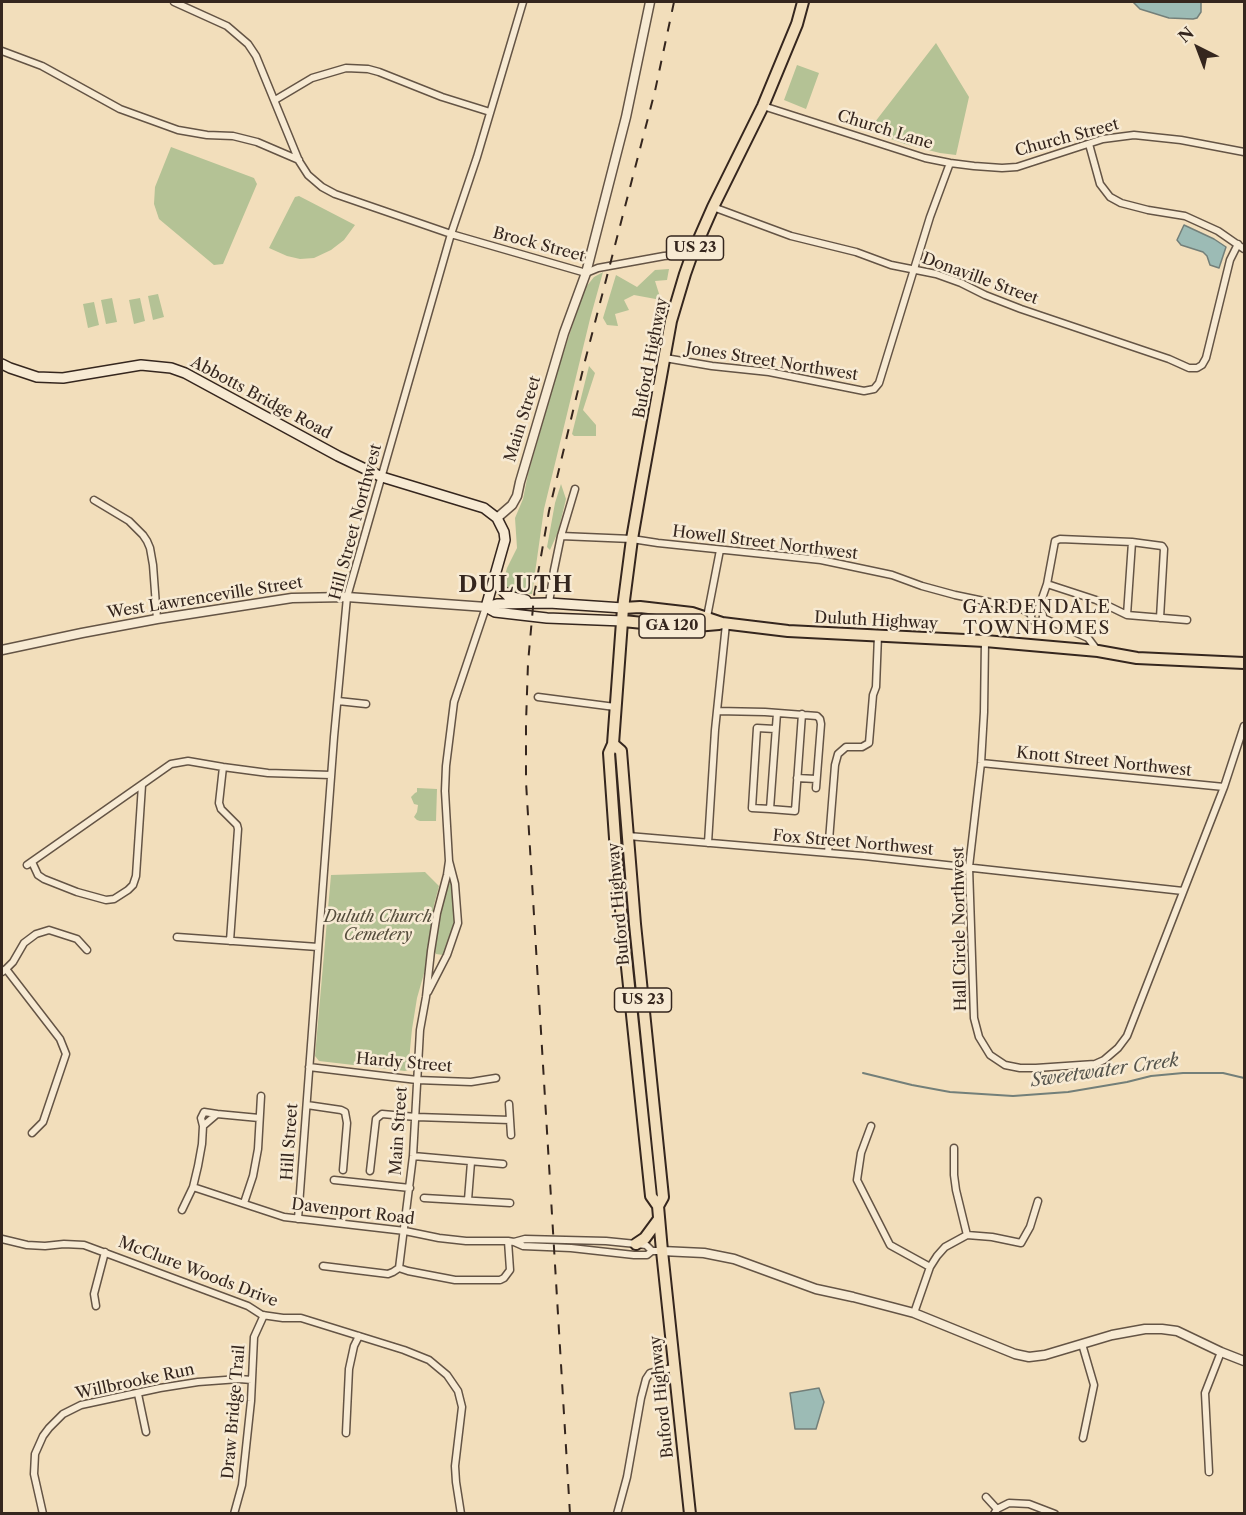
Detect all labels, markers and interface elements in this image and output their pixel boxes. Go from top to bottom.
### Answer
north arrow [1168,18,1228,78]
text: N [1174,23,1198,47]
street label: Church Lane [835,106,935,154]
street label: Church Street [1013,115,1121,161]
street label: Brock Street [491,223,587,267]
road number: US 23 [666,236,724,260]
street label: Donaville Street [919,249,1041,309]
street label: Buford Highway [630,296,672,420]
street label: Jones Street Northwest [685,339,859,385]
street label: Abbotts Bridge Road [187,353,335,443]
street label: Main Street [501,374,545,464]
street label: Hill Street Northwest [326,442,386,602]
street label: Howell Street Northwest [671,522,859,564]
street label: West Lawrenceville Street [106,573,304,623]
district label: DULUTH [458,573,574,599]
district label: GARDENDALE TOWNHOMES [963,597,1111,640]
street label: Duluth Highway [814,608,938,634]
road number: GA 120 [639,614,705,638]
street label: Knott Street Northwest [1015,743,1193,781]
street label: Fox Street Northwest [772,826,934,860]
street label: Buford Highway [604,842,634,966]
street label: Hall Circle Northwest [949,846,971,1012]
park label: Duluth Church Cemetery [324,907,432,945]
road number: US 23 [614,988,672,1012]
street label: Hardy Street [355,1049,453,1077]
water label: Sweetwater Creek [1030,1050,1180,1092]
street label: Main Street [386,1086,412,1176]
street label: Hill Street [278,1103,302,1181]
street label: Davenport Road [290,1195,416,1229]
street label: McClure Woods Drive [116,1233,280,1311]
street label: Buford Highway [646,1335,678,1459]
street label: Draw Bridge Trail [219,1344,249,1480]
street label: Willbrooke Run [74,1360,196,1404]

